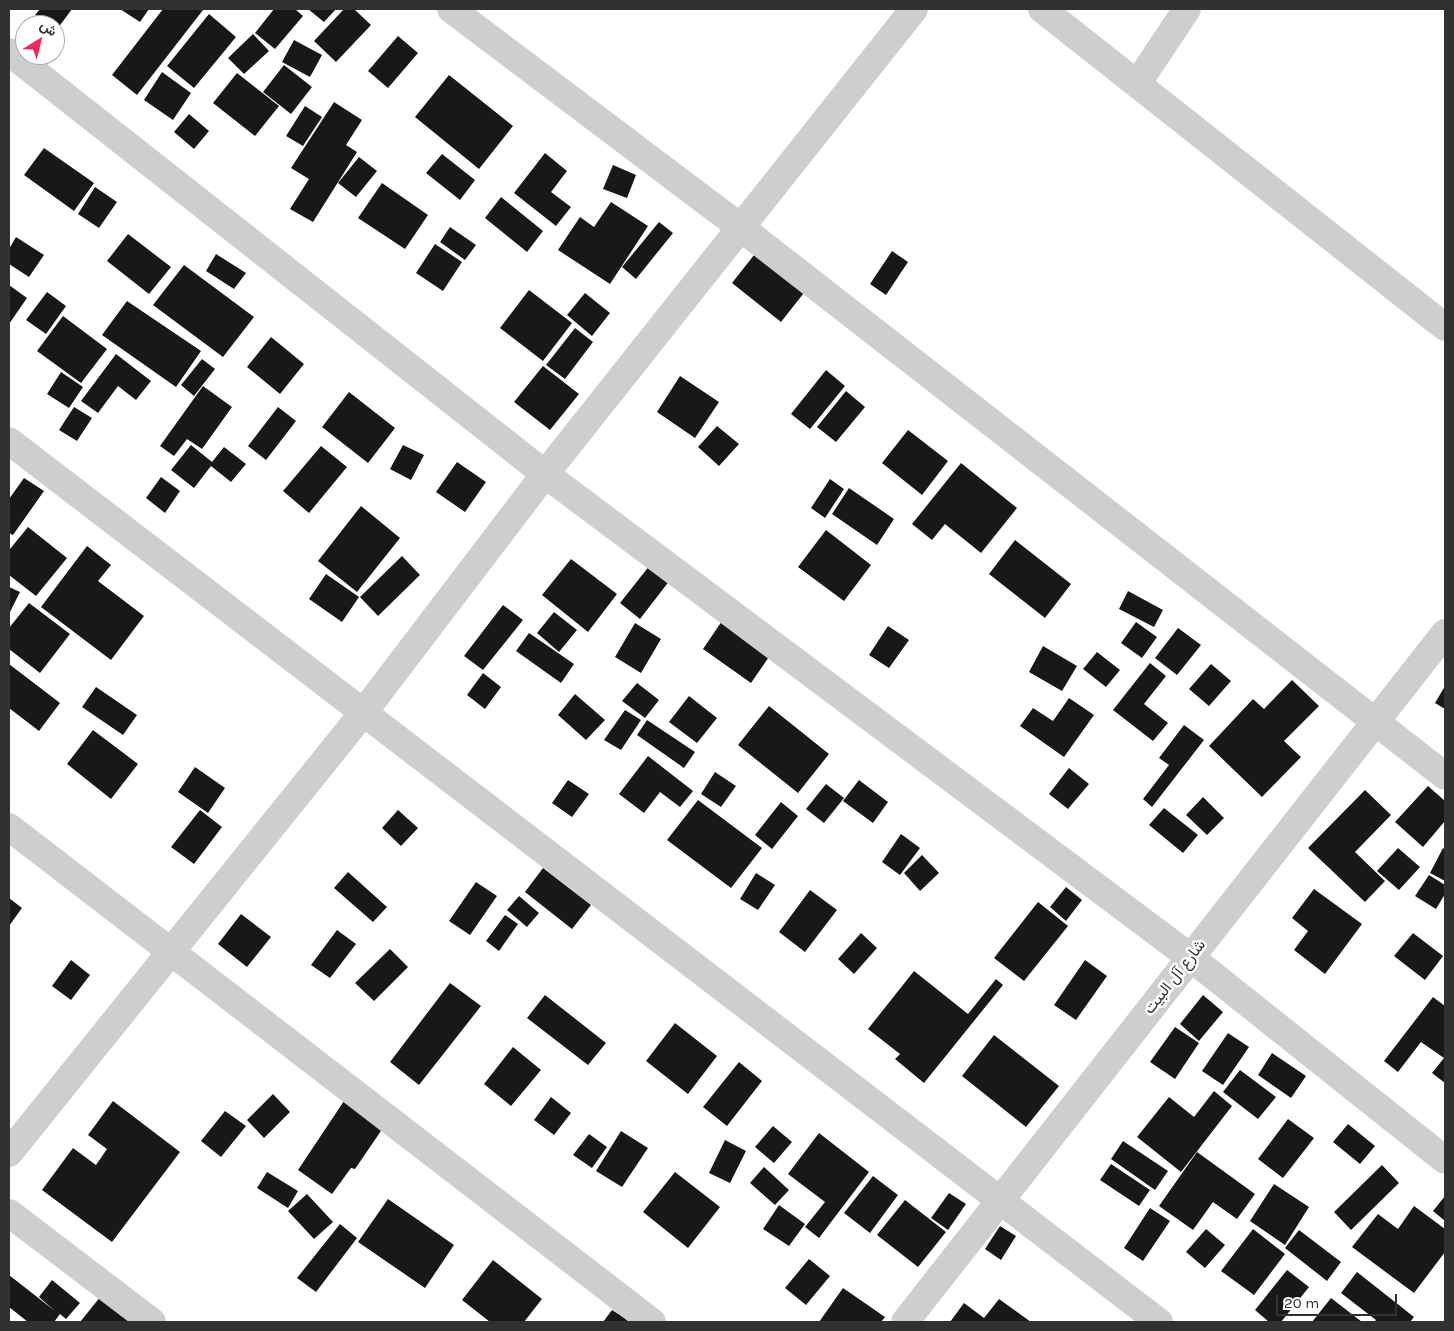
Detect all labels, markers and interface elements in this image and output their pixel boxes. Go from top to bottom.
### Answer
north arrow [15,15,65,65]
text: ش [37,16,60,40]
street label: شارع آل البيت [1140,936,1210,1018]
scale bar [1279,1284,1400,1316]
text: 20 m [1284,1294,1319,1312]

